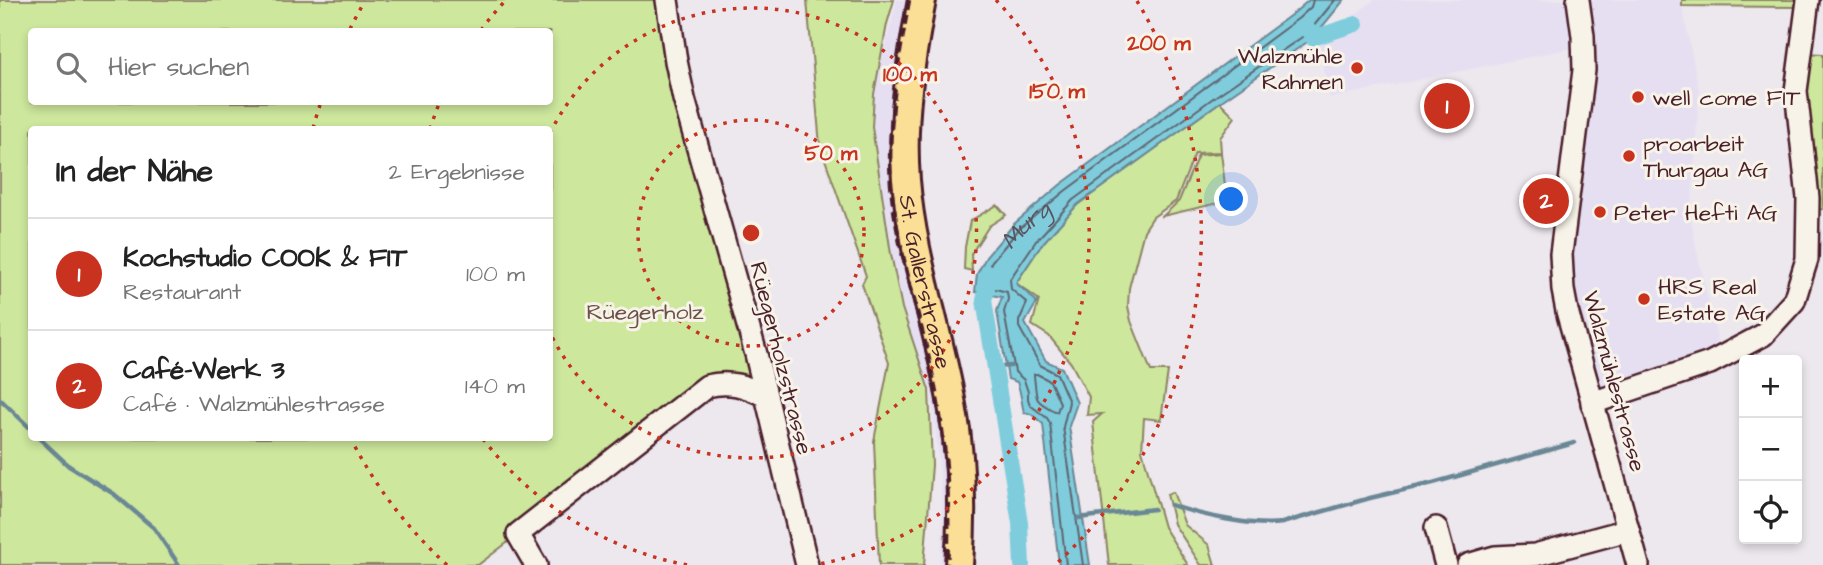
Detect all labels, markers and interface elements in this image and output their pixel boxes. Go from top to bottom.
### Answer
search box [28,28,553,105]
text: 200 m [1126,29,1191,58]
place label: Walzmühle Rahmen [1238,40,1343,98]
icon: search [52,48,90,86]
text: Hier suchen [108,49,249,85]
text: 100 m [883,60,938,89]
marker: Walzmühle Rahmen [1349,60,1365,76]
text: 150 m [1029,77,1085,106]
pin: 1 [1424,80,1470,132]
place label: well come FIT [1652,82,1801,114]
marker: well come FIT [1630,89,1646,105]
place label: proarbeit Thurgau AG [1643,128,1768,187]
text: 50 m [805,139,858,168]
marker: proarbeit Thurgau AG [1621,148,1637,164]
text: In der Nähe [56,151,213,193]
text: 2 Ergebnisse [389,156,525,188]
pin: 2 [1523,175,1569,227]
your location [1214,182,1248,216]
water label: Murg [993,192,1060,257]
street label: St. Gallerstrasse [891,193,959,372]
place label: Peter Hefti AG [1614,197,1778,229]
marker: Peter Hefti AG [1592,204,1608,220]
centre of rings [739,221,763,245]
text: Kochstudio COOK & FIT [123,240,407,276]
text: 1 [78,258,80,290]
text: 100 m [466,258,525,290]
street label: Rüegerholzstrasse [741,258,820,458]
place label: HRS Real Estate AG [1658,271,1766,329]
text: Restaurant [123,276,241,308]
street label: Walzmühlestrasse [1574,287,1654,475]
marker: HRS Real Estate AG [1636,291,1652,307]
park label: Rüegerholz [587,296,704,329]
text: Café-Werk 3 [123,352,285,388]
map controls [1739,355,1802,544]
button: + [1739,355,1802,418]
text: 2 [72,370,86,402]
text: 140 m [465,370,525,402]
text: Café · Walzmühlestrasse [123,388,385,420]
button: − [1739,418,1802,481]
button: locate [1739,481,1802,544]

